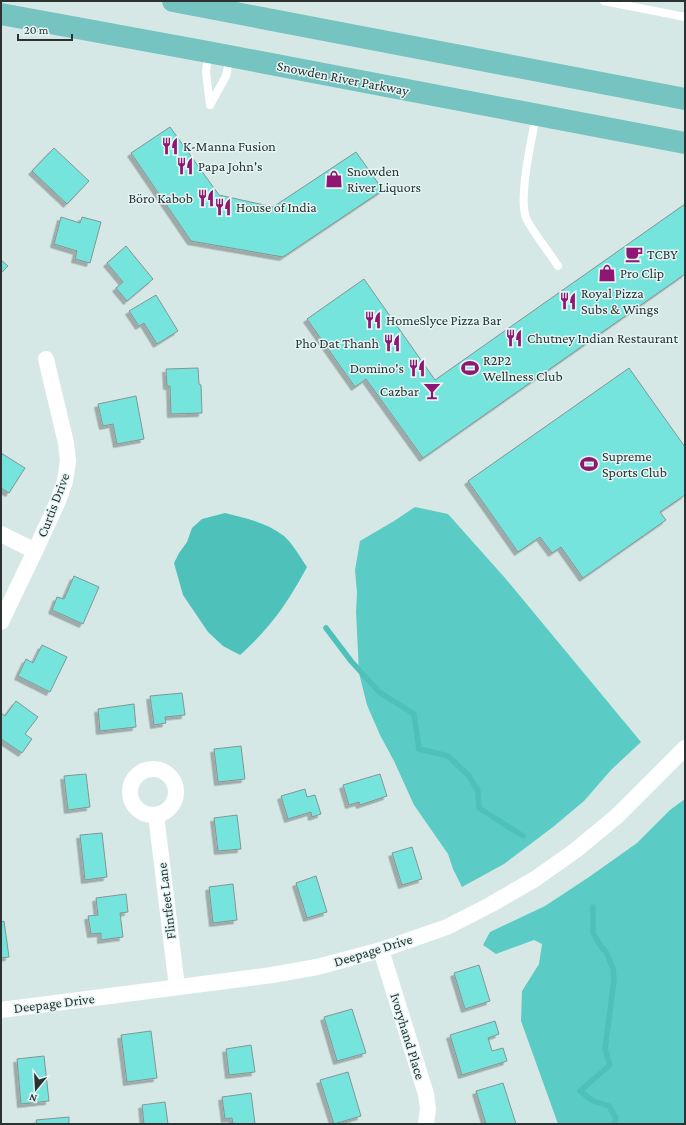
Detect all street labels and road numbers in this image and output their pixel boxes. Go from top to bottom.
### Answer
street label: Snowden River Parkway [276,57,411,99]
street label: Curtis Drive [33,471,73,539]
street label: Flintfeet Lane [153,862,179,940]
street label: Deepage Drive [332,930,414,970]
street label: Deepage Drive [13,990,95,1016]
street label: Ivoryhand Place [387,991,429,1081]

